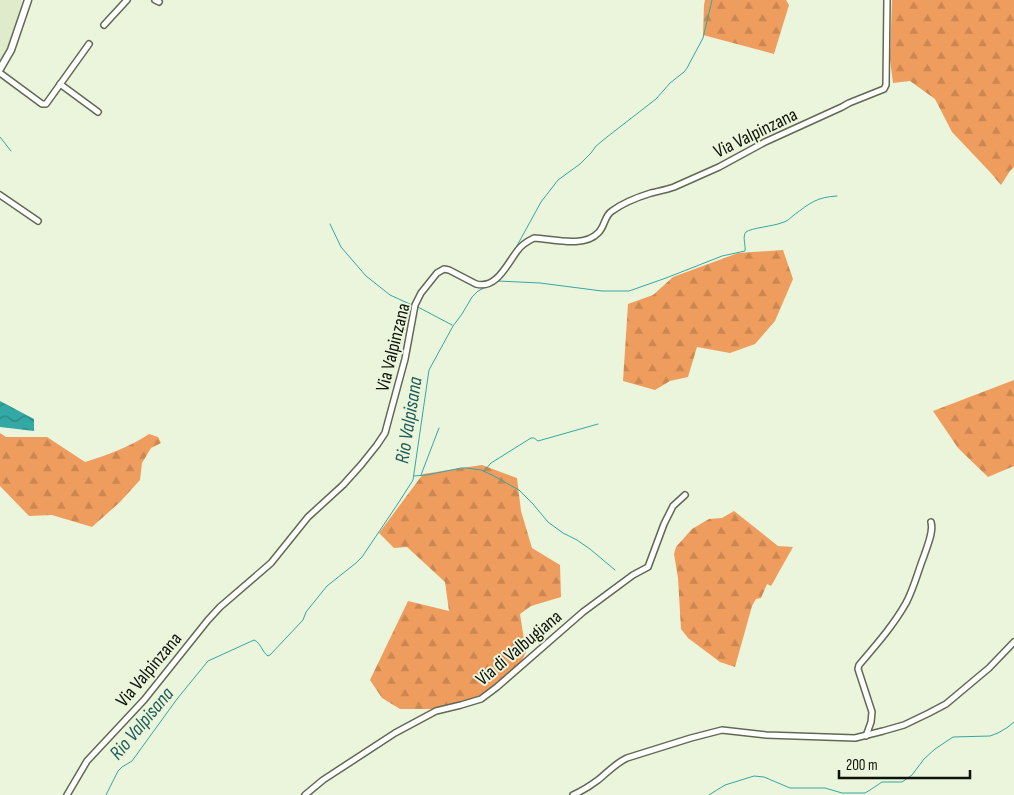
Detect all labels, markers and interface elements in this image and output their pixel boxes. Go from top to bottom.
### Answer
street label: Via Valpinzana [710,103,801,163]
street label: Via Valpinzana [371,301,416,394]
water label: Rio Valpisana [390,375,428,465]
street label: Via di Valbugiana [471,605,567,691]
street label: Via Valpinzana [111,628,187,712]
water label: Rio Valpisana [105,683,179,765]
scale bar [839,748,970,780]
text: 200 m [846,756,878,775]

